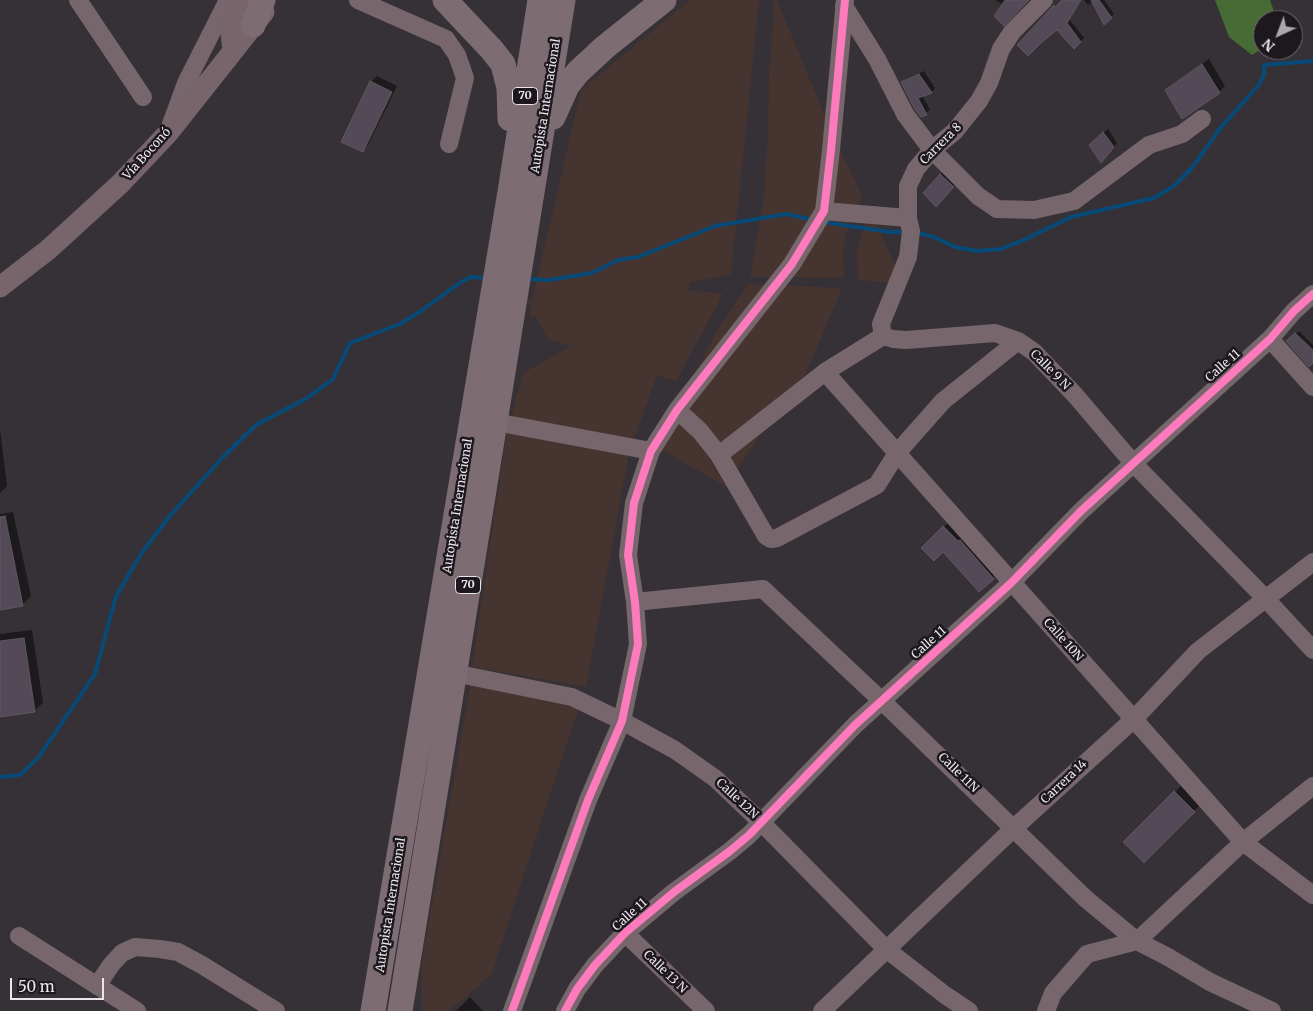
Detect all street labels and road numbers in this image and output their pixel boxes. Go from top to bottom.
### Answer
street label: Autopista Internacional [528,38,564,174]
road number: 70 [512,88,538,104]
street label: Carrera 8 [917,120,965,168]
street label: Vía Boconó [120,125,174,183]
street label: Calle 9 N [1027,347,1073,393]
street label: Calle 11 [1203,347,1243,385]
street label: Autopista Internacional [440,438,476,574]
road number: 70 [456,576,480,594]
street label: Calle 10N [1040,616,1086,664]
street label: Calle 11 [909,624,949,662]
street label: Calle 11N [935,750,981,796]
street label: Carrera 14 [1038,757,1090,807]
street label: Calle 12N [713,776,761,822]
street label: Autopista Internacional [373,837,409,973]
street label: Calle 11 [610,896,650,934]
street label: Calle 13 N [640,948,690,996]

